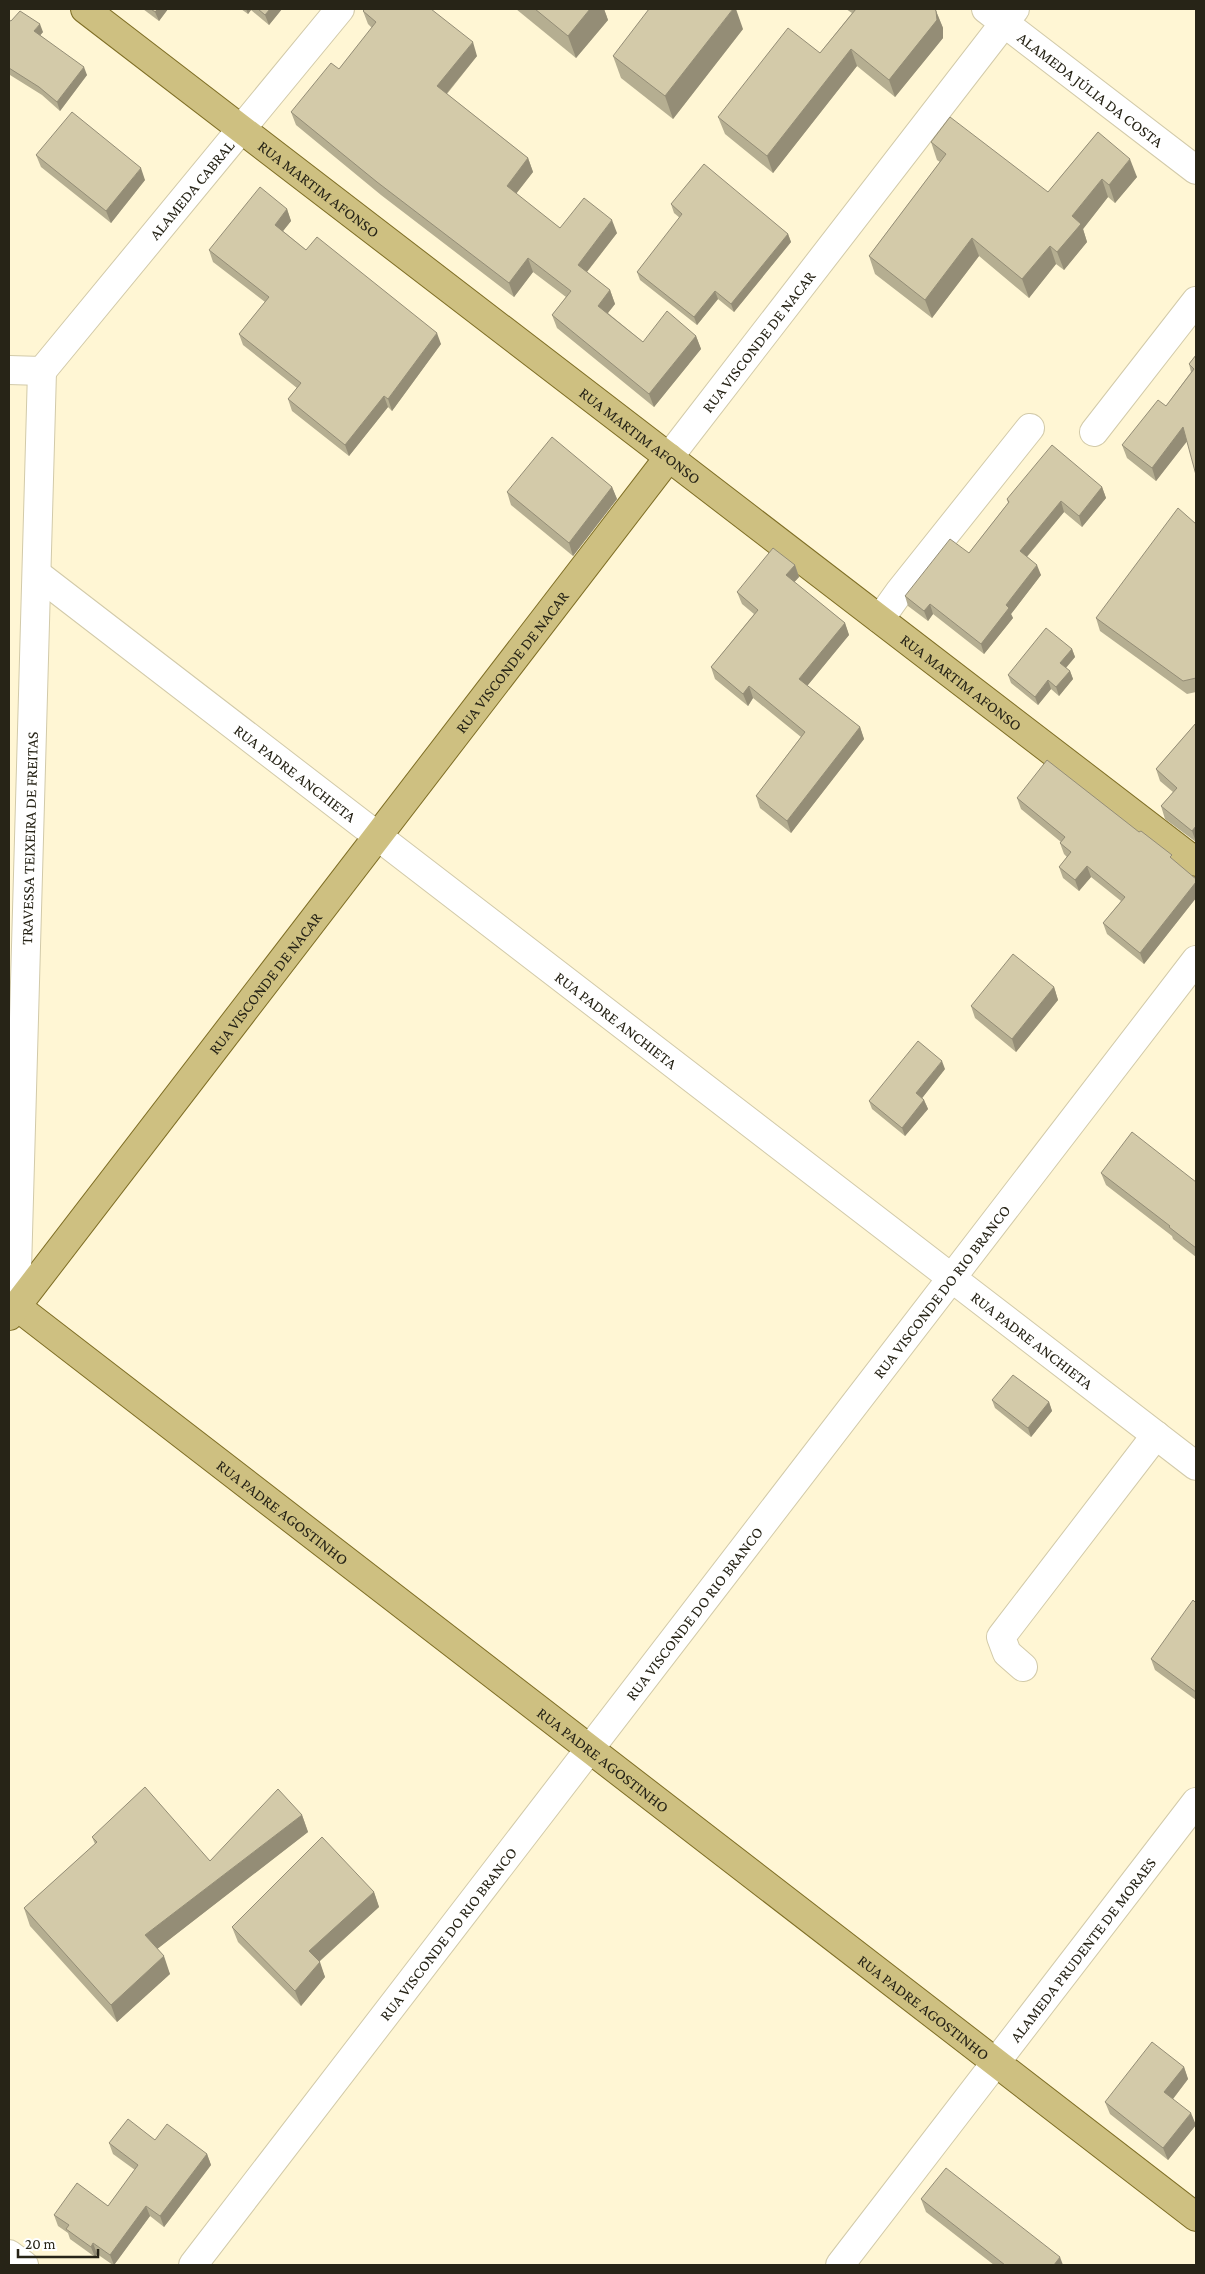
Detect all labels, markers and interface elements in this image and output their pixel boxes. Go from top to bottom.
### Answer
street label: ALAMEDA JÚLIA DA COSTA [1015,28,1167,151]
street label: ALAMEDA CABRAL [146,137,237,243]
street label: RUA MARTIM AFONSO [255,137,383,240]
street label: RUA VISCONDE DE NACAR [698,267,818,416]
street label: RUA MARTIM AFONSO [576,384,704,487]
street label: RUA VISCONDE DE NACAR [452,587,572,736]
street label: RUA MARTIM AFONSO [898,630,1025,734]
street label: RUA PADRE ANCHIETA [231,721,360,826]
street label: TRAVESSA TEIXEIRA DE FREITAS [18,731,40,945]
street label: RUA VISCONDE DE NACAR [205,909,325,1057]
street label: RUA PADRE ANCHIETA [552,968,681,1073]
street label: RUA VISCONDE DO RIO BRANCO [869,1201,1013,1381]
street label: RUA PADRE ANCHIETA [968,1288,1097,1393]
street label: RUA PADRE AGOSTINHO [214,1456,352,1568]
street label: RUA VISCONDE DO RIO BRANCO [622,1523,766,1703]
street label: RUA PADRE AGOSTINHO [534,1703,672,1815]
street label: RUA VISCONDE DO RIO BRANCO [376,1844,520,2024]
street label: ALAMEDA PRUDENTE DE MORAES [1006,1854,1159,2045]
street label: RUA PADRE AGOSTINHO [855,1951,993,2063]
scale bar [18,2226,98,2258]
text: 20 m [25,2236,56,2252]

